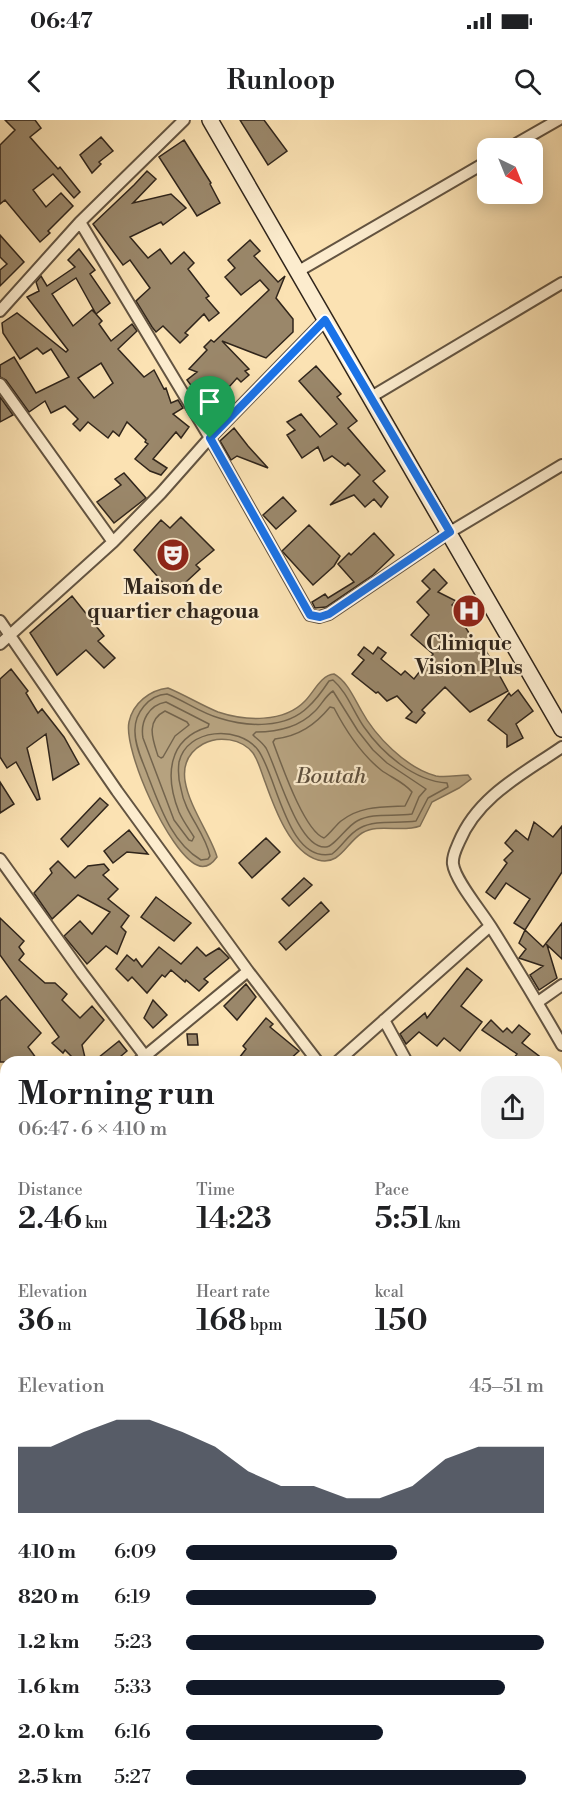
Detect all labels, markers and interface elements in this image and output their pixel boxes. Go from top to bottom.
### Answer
text: 06:47 [30,8,93,35]
text: Runloop [227,64,335,98]
icon: back [18,65,51,98]
icon: search [511,65,544,98]
north arrow [477,138,543,204]
map controls [477,138,543,204]
pin [184,376,235,438]
icon: arrive [193,385,226,418]
theatre icon: Maison de quartier chagoua [155,537,191,573]
place label: Maison de quartier chagoua [87,575,260,625]
hospital icon: Clinique Vision Plus [451,593,487,629]
place label: Clinique Vision Plus [414,631,523,681]
water label: Boutah [295,763,367,790]
text: Morning run [18,1074,215,1115]
button: share [481,1076,544,1139]
text: 06:47 · 6 × 410 m [18,1117,167,1142]
text: Distance [18,1180,83,1200]
text: Time [196,1180,235,1200]
text: Pace [375,1180,409,1200]
text: 2.46 [18,1200,82,1238]
text: 14:23 [196,1200,272,1238]
text: 5:51 [375,1200,432,1238]
text: km [82,1213,108,1233]
text: /km [432,1213,461,1233]
text: Elevation [18,1282,87,1302]
text: Heart rate [196,1282,270,1302]
text: kcal [375,1282,404,1302]
text: 36 [18,1302,54,1340]
text: 168 [196,1302,247,1340]
text: 150 [375,1302,428,1340]
text: m [54,1315,72,1335]
text: bpm [247,1315,282,1335]
text: Elevation [18,1374,105,1399]
text: 45–51 m [469,1374,544,1399]
text: 410 m [18,1540,76,1565]
text: 6:09 [114,1540,156,1565]
text: 820 m [18,1585,79,1610]
text: 6:19 [114,1585,151,1610]
text: 1.2 km [18,1630,80,1655]
text: 5:23 [114,1630,152,1655]
text: 1.6 km [18,1675,80,1700]
text: 5:33 [114,1675,152,1700]
text: 2.0 km [18,1720,84,1745]
text: 6:16 [114,1720,151,1745]
text: 2.5 km [18,1765,82,1790]
text: 5:27 [114,1765,151,1790]

